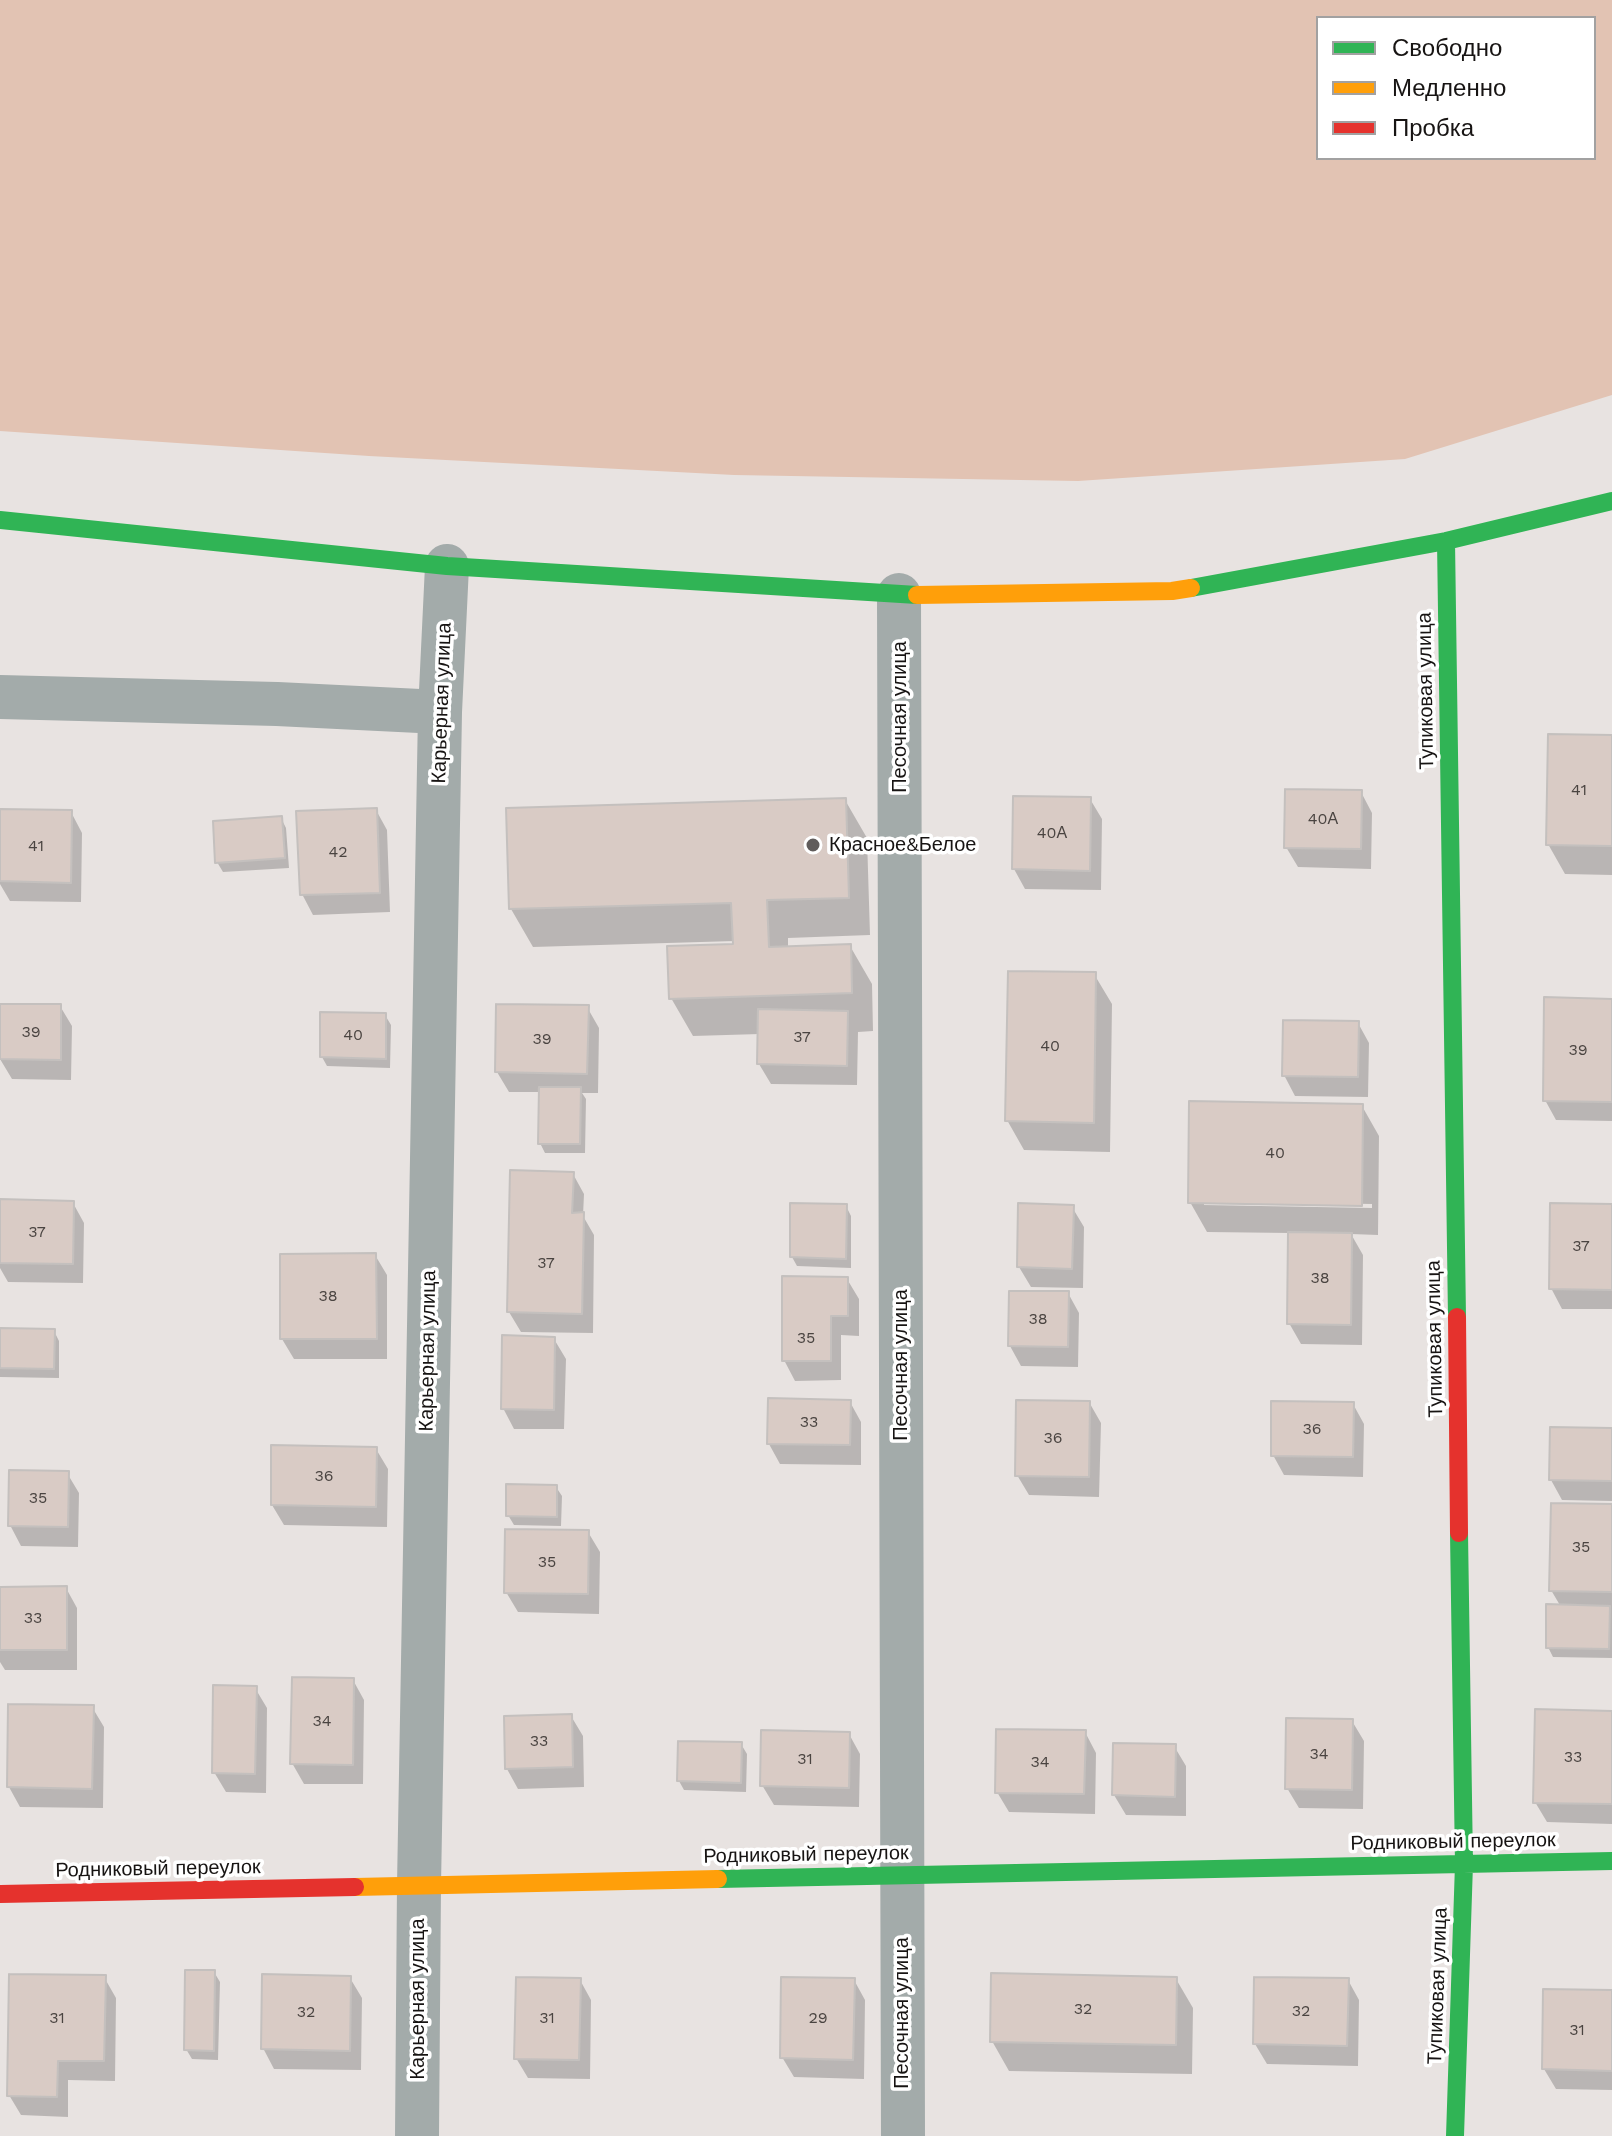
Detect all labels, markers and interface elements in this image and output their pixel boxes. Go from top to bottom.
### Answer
legend [1316,16,1596,160]
text: Свободно [1392,34,1502,62]
text: Медленно [1392,74,1506,102]
text: Пробка [1392,114,1474,142]
street label: Тупиковая улица [1413,612,1439,770]
street label: Карьерная улица [427,622,457,784]
street label: Песочная улица [888,641,912,793]
house number: 41 [1571,780,1587,800]
house number: 40А [1308,809,1338,829]
house number: 40А [1037,823,1067,843]
place label: Красное&Белое [829,833,976,857]
house number: 41 [28,836,44,856]
marker: Красное&Белое [804,836,822,854]
house number: 42 [328,842,348,862]
house number: 39 [21,1022,41,1042]
house number: 40 [343,1025,363,1045]
house number: 37 [793,1027,811,1047]
house number: 39 [532,1029,552,1049]
house number: 40 [1040,1036,1060,1056]
house number: 39 [1568,1040,1588,1060]
house number: 40 [1265,1143,1285,1163]
house number: 37 [28,1222,46,1242]
house number: 37 [1572,1236,1590,1256]
house number: 37 [537,1253,555,1273]
street label: Тупиковая улица [1422,1260,1448,1418]
house number: 38 [1310,1268,1330,1288]
street label: Карьерная улица [415,1270,441,1432]
house number: 38 [318,1286,338,1306]
street label: Песочная улица [889,1289,913,1441]
house number: 38 [1028,1309,1048,1329]
house number: 35 [797,1328,815,1348]
house number: 33 [800,1412,818,1432]
house number: 36 [1302,1419,1322,1439]
house number: 36 [1043,1428,1063,1448]
house number: 36 [314,1466,334,1486]
house number: 35 [29,1488,47,1508]
house number: 35 [1572,1537,1590,1557]
house number: 35 [538,1552,556,1572]
house number: 33 [24,1608,42,1628]
house number: 34 [312,1711,332,1731]
house number: 33 [530,1731,548,1751]
house number: 34 [1309,1744,1329,1764]
house number: 33 [1564,1747,1582,1767]
house number: 31 [797,1749,813,1769]
house number: 34 [1030,1752,1050,1772]
street label: Родниковый переулок [1350,1828,1556,1856]
street label: Родниковый переулок [703,1841,909,1869]
street label: Родниковый переулок [55,1855,261,1883]
street label: Тупиковая улица [1423,1907,1453,2065]
street label: Карьерная улица [406,1918,430,2080]
street label: Песочная улица [890,1937,914,2089]
house number: 32 [1074,1999,1092,2019]
house number: 32 [1292,2001,1310,2021]
house number: 32 [297,2002,315,2022]
house number: 31 [49,2008,65,2028]
house number: 31 [539,2008,555,2028]
house number: 29 [808,2008,828,2028]
house number: 31 [1569,2020,1585,2040]

